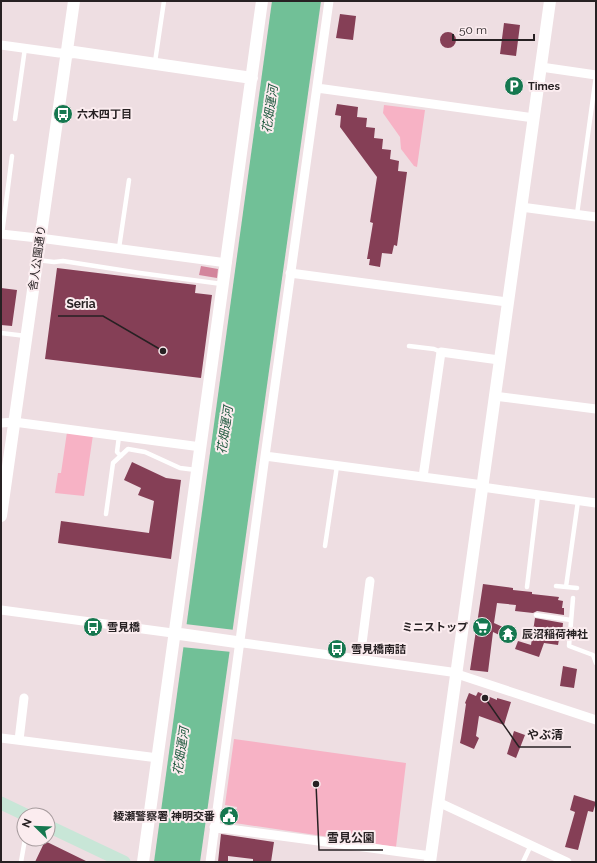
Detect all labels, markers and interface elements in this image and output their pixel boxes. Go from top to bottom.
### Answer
scale bar [453,16,534,42]
text: 50 m [459,23,487,37]
parking icon: Times [503,75,525,97]
place label: Times [528,80,560,93]
water label: 花畑運河 [260,82,281,134]
bus stop icon: 六木四丁目 [52,103,74,125]
place label: 六木四丁目 [77,108,132,121]
street label: 舎人公園通り [26,224,49,292]
callout: Seria [58,292,103,316]
text: Seria [66,297,96,311]
water label: 花畑運河 [215,403,236,455]
bus stop icon: 雪見橋 [82,616,104,638]
supermarket icon: ミニストップ [471,616,493,638]
place label: 雪見橋 [107,621,140,634]
place label: ミニストップ [402,621,468,634]
temple icon: 辰沼稲荷神社 [497,623,519,645]
place label: 辰沼稲荷神社 [522,628,588,641]
bus stop icon: 雪見橋南詰 [326,638,348,660]
place label: 雪見橋南詰 [351,643,406,656]
callout: やぶ清 [519,723,571,747]
water label: 花畑運河 [171,724,192,776]
text: やぶ清 [527,728,563,742]
public building icon: 綾瀬警察署 神明交番 [218,805,240,827]
north arrow [16,807,56,847]
place label: 綾瀬警察署 神明交番 [113,810,215,823]
text: N [20,817,35,830]
callout: 雪見公園 [319,826,383,850]
text: 雪見公園 [327,831,375,845]

